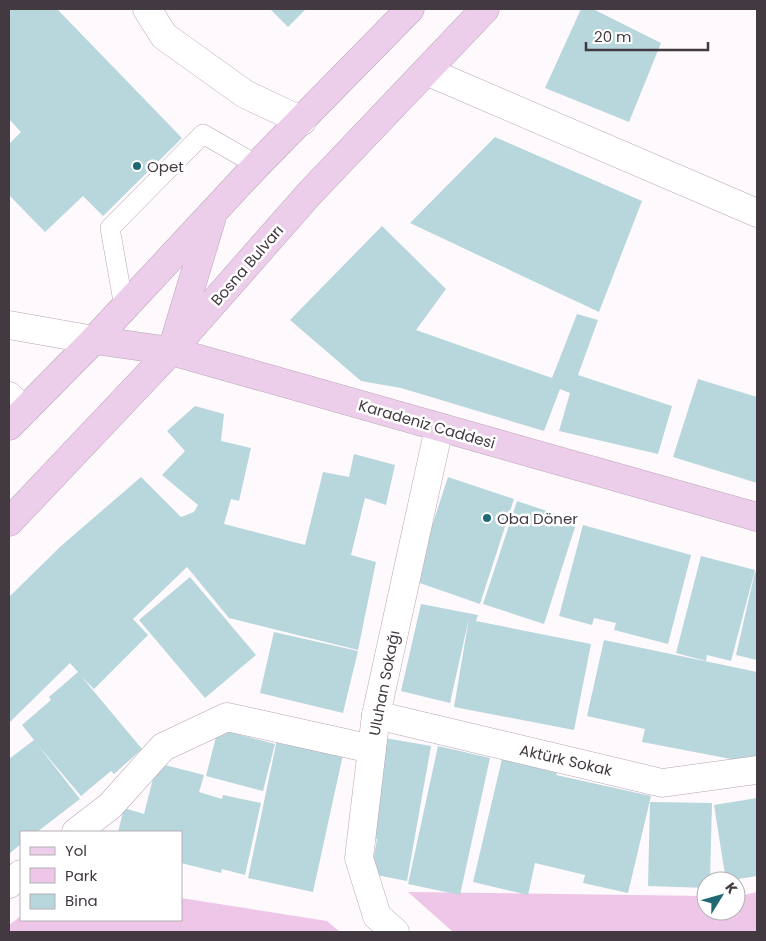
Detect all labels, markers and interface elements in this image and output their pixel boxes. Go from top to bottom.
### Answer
scale bar [586,20,708,52]
text: 20 m [594,26,632,47]
place label: Opet [147,156,184,177]
marker: Opet [131,160,143,172]
street label: Bosna Bulvarı [206,220,288,310]
street label: Karadeniz Caddesi [356,394,498,454]
place label: Oba Döner [497,508,578,529]
marker: Oba Döner [481,512,493,524]
street label: Uluhan Sokağı [363,629,405,737]
street label: Aktürk Sokak [518,739,615,781]
legend [20,831,182,921]
text: Yol [65,840,87,861]
text: Park [65,865,97,886]
north arrow [696,871,746,921]
text: K [720,878,742,898]
text: Bina [65,890,98,911]

